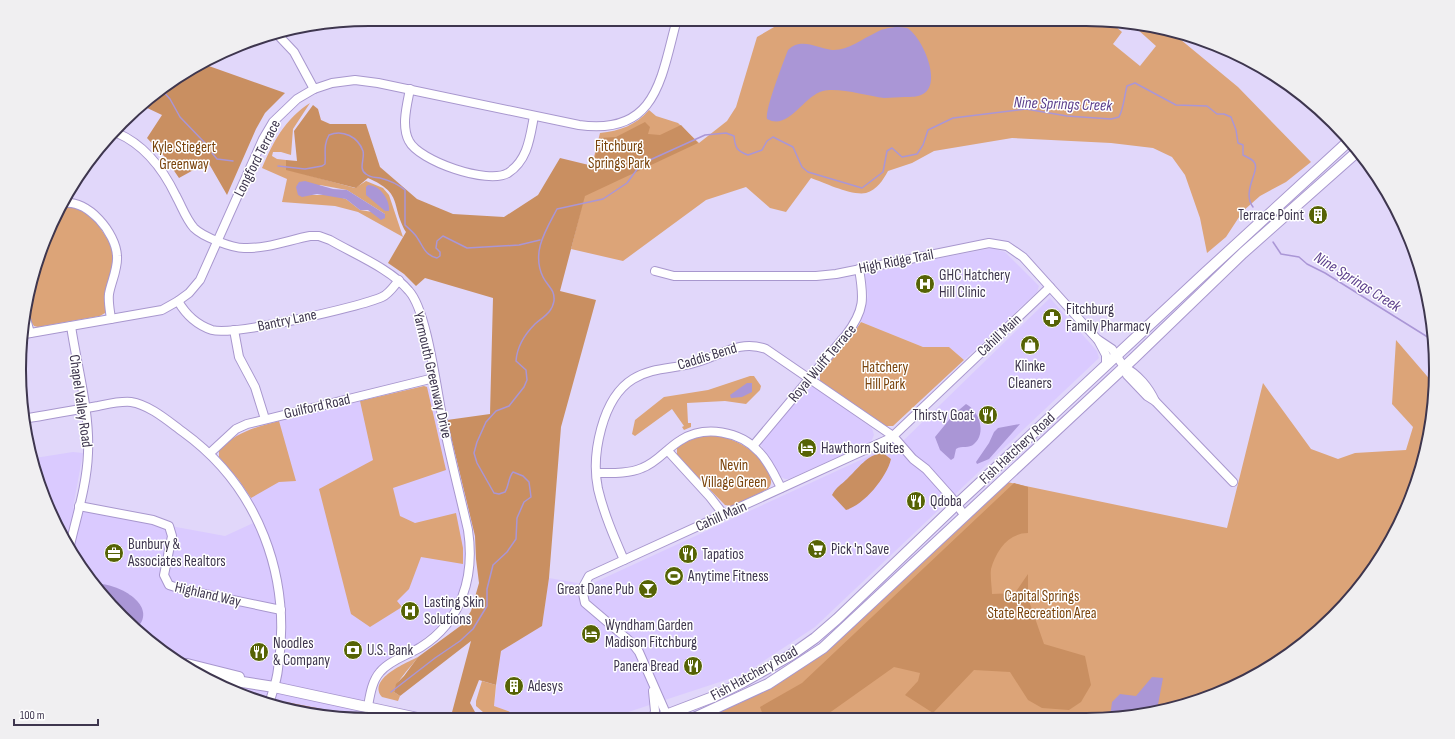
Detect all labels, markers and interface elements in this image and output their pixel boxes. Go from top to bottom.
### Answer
water label: Nine Springs Creek [1013,93,1114,116]
street label: Longford Terrace [230,116,285,200]
park label: Fitchburg Springs Park [588,137,650,173]
park label: Kyle Stiegert Greenway [152,138,217,174]
building icon: Terrace Point [1307,204,1329,226]
place label: Terrace Point [1238,206,1304,225]
street label: High Ridge Trail [857,245,935,278]
water label: Nine Springs Creek [1310,248,1405,317]
place label: GHC Hatchery Hill Clinic [939,266,1011,302]
hospital icon: GHC Hatchery Hill Clinic [914,273,936,295]
place label: Fitchburg Family Pharmacy [1066,300,1151,336]
street label: Bantry Lane [256,305,318,336]
pharmacy icon: Fitchburg Family Pharmacy [1041,307,1063,329]
street label: Yarmouth Greenway Drive [409,310,456,440]
street label: Cahill Main [973,310,1026,361]
street label: Royal Wulff Terrace [784,320,861,406]
shop icon: Klinke Cleaners [1019,334,1041,356]
street label: Caddis Bend [675,338,739,375]
street label: Chapel Valley Road [65,353,96,449]
place label: Klinke Cleaners [1008,357,1052,393]
park label: Hatchery Hill Park [862,358,908,394]
street label: Guilford Road [282,390,352,423]
restaurant icon: Thirsty Goat [977,404,999,426]
place label: Thirsty Goat [913,406,974,425]
street label: Fish Hatchery Road [975,408,1059,488]
hotel icon: Hawthorn Suites [796,437,818,459]
place label: Hawthorn Suites [821,439,904,458]
park label: Nevin Village Green [701,456,767,492]
restaurant icon: Qdoba [905,490,927,512]
place label: Qdoba [930,492,962,511]
street label: Cahill Main [693,497,750,536]
place label: Bunbury & Associates Realtors [127,535,226,571]
supermarket icon: Pick 'n Save [806,538,828,560]
place label: Pick 'n Save [831,540,889,559]
office icon: Bunbury & Associates Realtors [103,542,125,564]
restaurant icon: Tapatios [677,543,699,565]
place label: Tapatios [702,545,744,564]
sports icon: Anytime Fitness [663,565,685,587]
place label: Anytime Fitness [687,567,769,586]
street label: Highland Way [173,578,243,611]
bar icon: Great Dane Pub [637,578,659,600]
place label: Great Dane Pub [557,580,634,599]
park label: Capital Springs State Recreation Area [987,587,1097,623]
place label: Lasting Skin Solutions [424,593,484,629]
hospital icon: Lasting Skin Solutions [399,600,421,622]
place label: Wyndham Garden Madison Fitchburg [605,616,697,652]
hotel icon: Wyndham Garden Madison Fitchburg [580,623,602,645]
place label: Noodles & Company [273,634,330,670]
bank icon: U.S. Bank [342,639,364,661]
restaurant icon: Noodles & Company [248,641,270,663]
place label: U.S. Bank [367,641,413,660]
street label: Fish Hatchery Road [707,642,801,705]
restaurant icon: Panera Bread [682,655,704,677]
place label: Panera Bread [614,657,679,676]
building icon: Adesys [503,675,525,697]
place label: Adesys [527,677,563,696]
scale bar [14,701,98,727]
text: 100 m [20,708,45,723]

